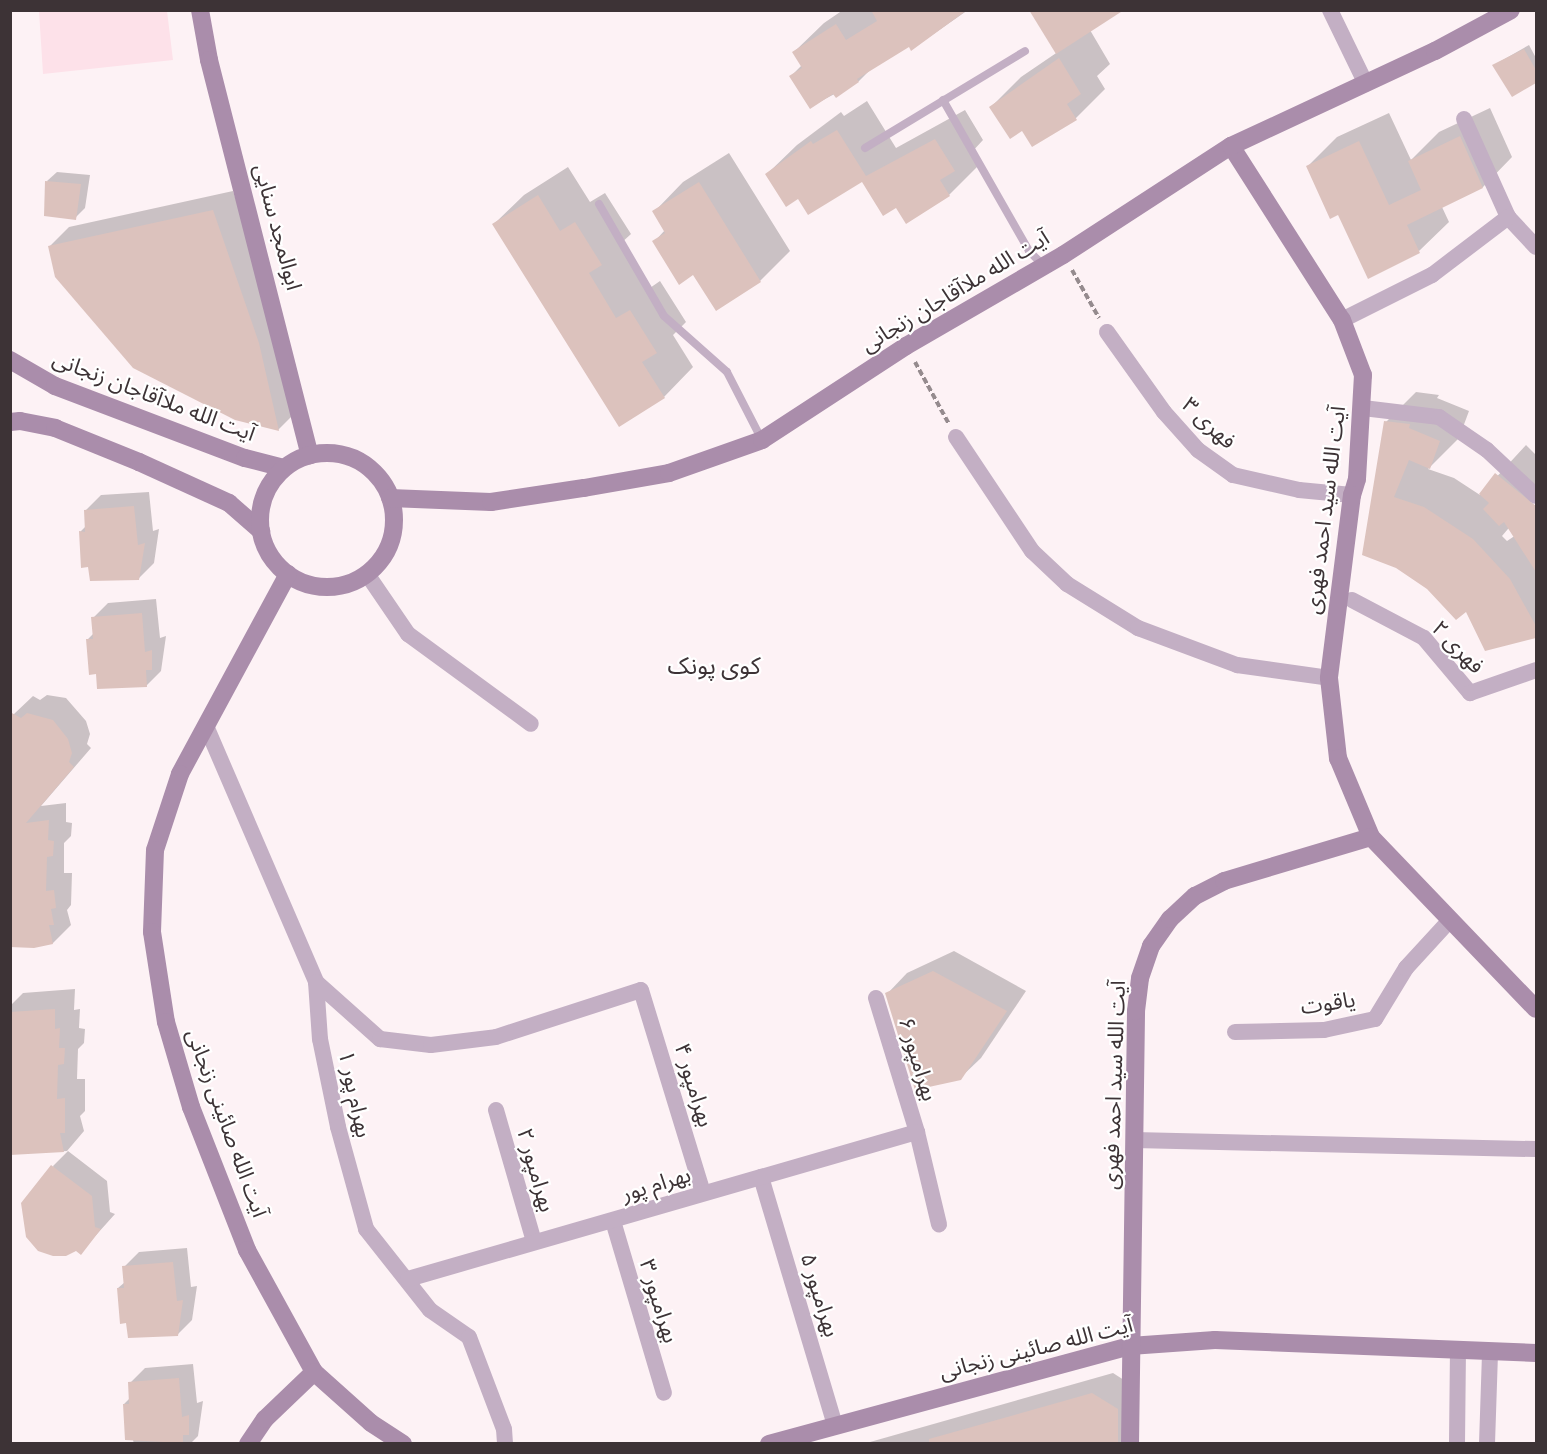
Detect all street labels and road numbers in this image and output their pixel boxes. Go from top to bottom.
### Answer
street label: ابوالمجد سنایی [248,161,308,293]
street label: آیت الله ملاآقاجان زنجانی [856,224,1054,358]
street label: آیت الله ملاآقاجان زنجانی [49,345,259,447]
street label: فهری ۳ [1177,392,1241,454]
street label: آیت الله سید احمد فهری [1299,404,1351,616]
street label: فهری ۲ [1426,615,1490,679]
street label: آیت الله سید احمد فهری [1097,980,1131,1190]
street label: یاقوت [1299,986,1357,1020]
street label: بهرامپور ۶ [893,1014,943,1104]
street label: آیت الله صائینی زنجانی [181,1025,273,1221]
street label: بهرامپور ۴ [669,1040,719,1130]
street label: بهرام پور ۱ [333,1048,377,1140]
street label: بهرامپور ۲ [511,1125,561,1215]
street label: بهرام پور [618,1161,694,1207]
street label: بهرامپور ۵ [795,1250,845,1340]
street label: بهرامپور ۳ [634,1256,684,1346]
street label: آیت الله صائینی زنجانی [936,1311,1136,1385]

